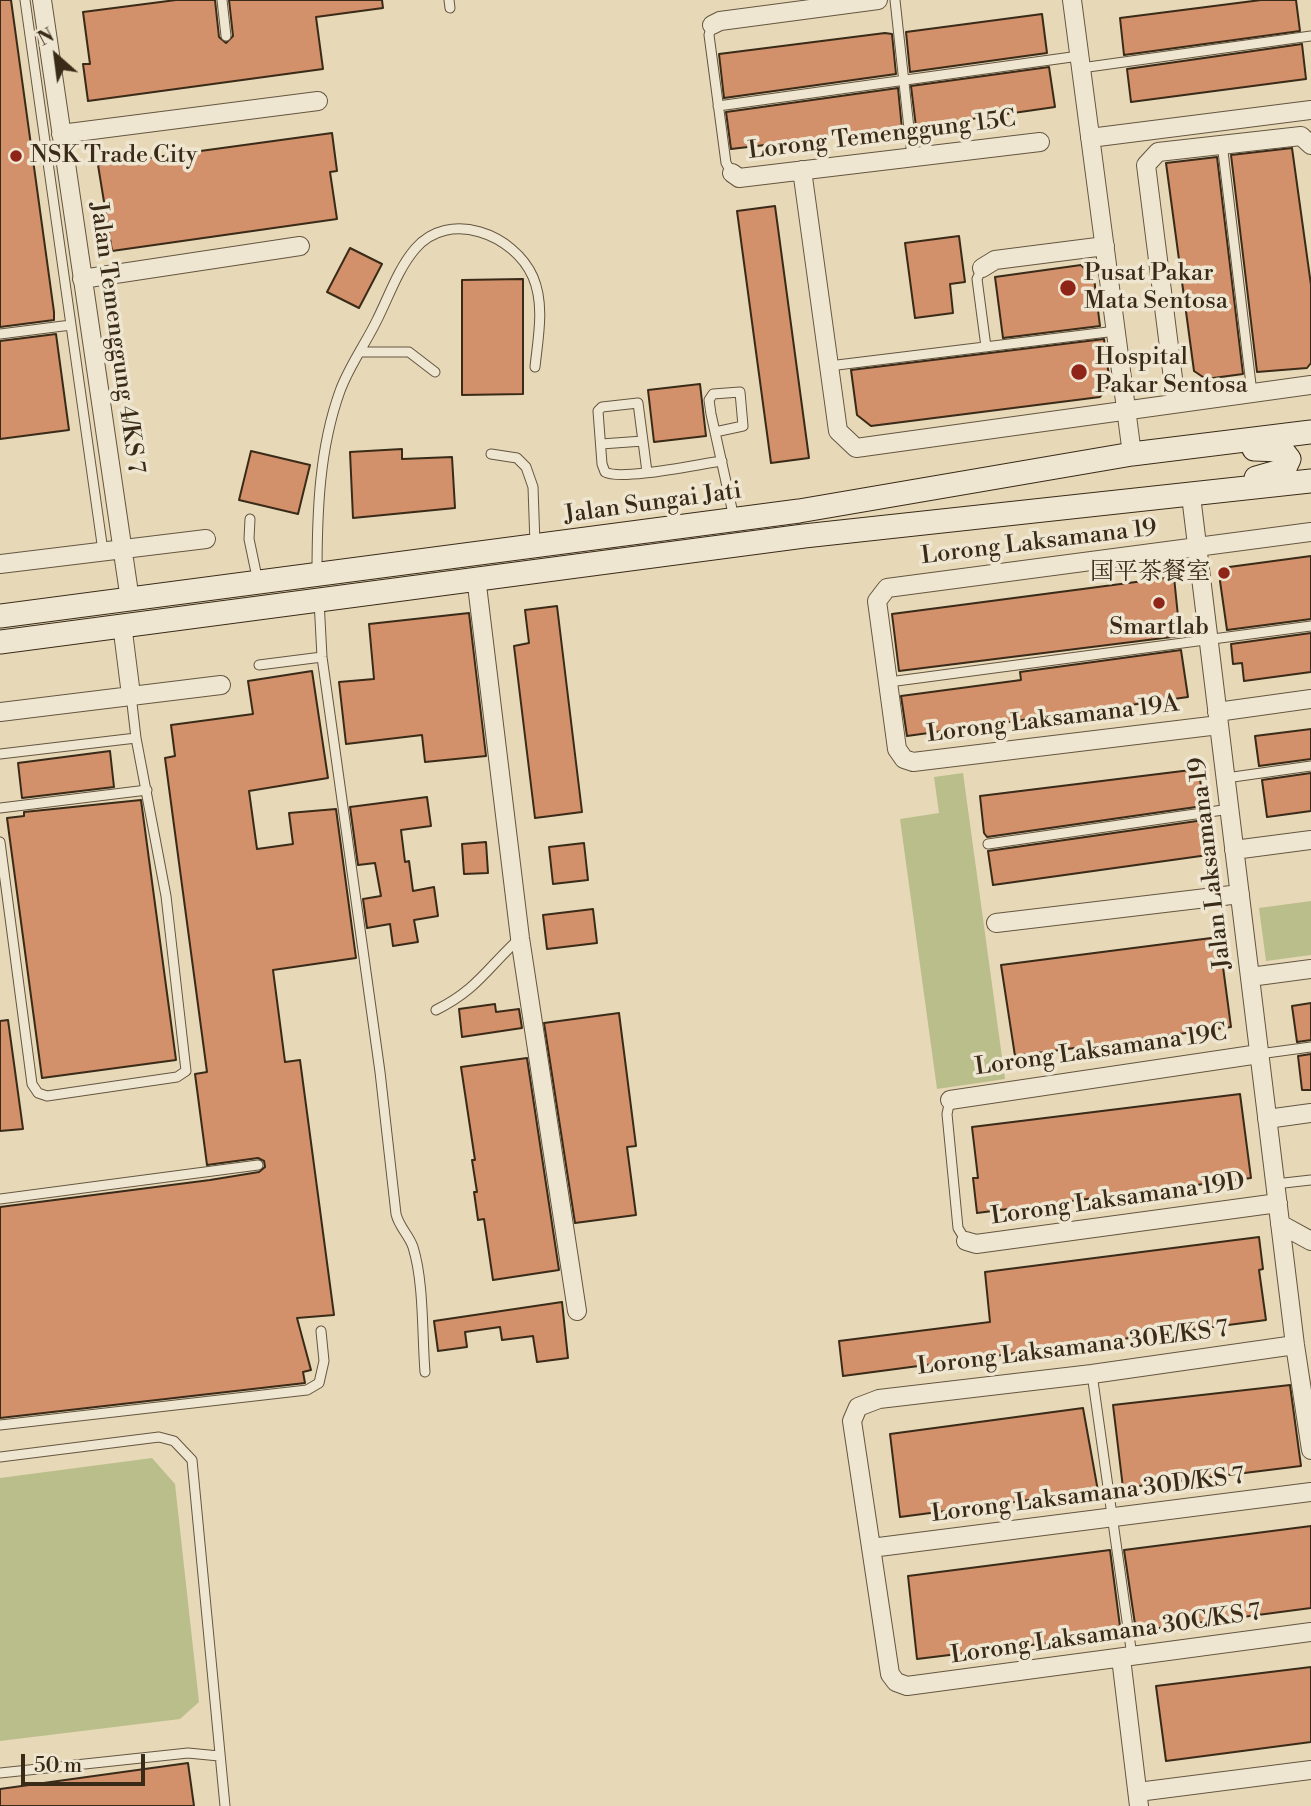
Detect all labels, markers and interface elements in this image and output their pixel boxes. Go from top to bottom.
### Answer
north arrow [21,21,91,91]
text: N [34,23,58,52]
street label: Lorong Temenggung 15C [747,105,1017,167]
place label: NSK Trade City [30,142,197,170]
marker: NSK Trade City [8,148,24,164]
street label: Jalan Temenggung 4/KS 7 [83,201,149,475]
place label: Pusat Pakar Mata Sentosa [1084,260,1228,316]
marker: Pusat Pakar Mata Sentosa [1058,278,1078,298]
place label: Hospital Pakar Sentosa [1095,344,1248,400]
marker: Hospital Pakar Sentosa [1069,362,1089,382]
street label: Jalan Sungai Jati [562,477,744,531]
street label: Lorong Laksamana 19 [919,514,1159,572]
place label: 国平茶餐室 [1090,559,1210,587]
marker: 国平茶餐室 [1216,565,1232,581]
marker: Smartlab [1151,595,1167,611]
place label: Smartlab [1109,614,1209,642]
street label: Lorong Laksamana 19A [925,690,1181,750]
street label: Jalan Laksamana 19 [1184,755,1238,971]
street label: Lorong Laksamana 19C [973,1019,1229,1083]
street label: Lorong Laksamana 19D [989,1168,1247,1232]
street label: Lorong Laksamana 30E/KS 7 [916,1316,1230,1382]
street label: Lorong Laksamana 30D/KS 7 [930,1463,1246,1529]
street label: Lorong Laksamana 30C/KS 7 [949,1599,1263,1671]
scale bar [24,1740,149,1784]
text: 50 m [34,1753,82,1779]

